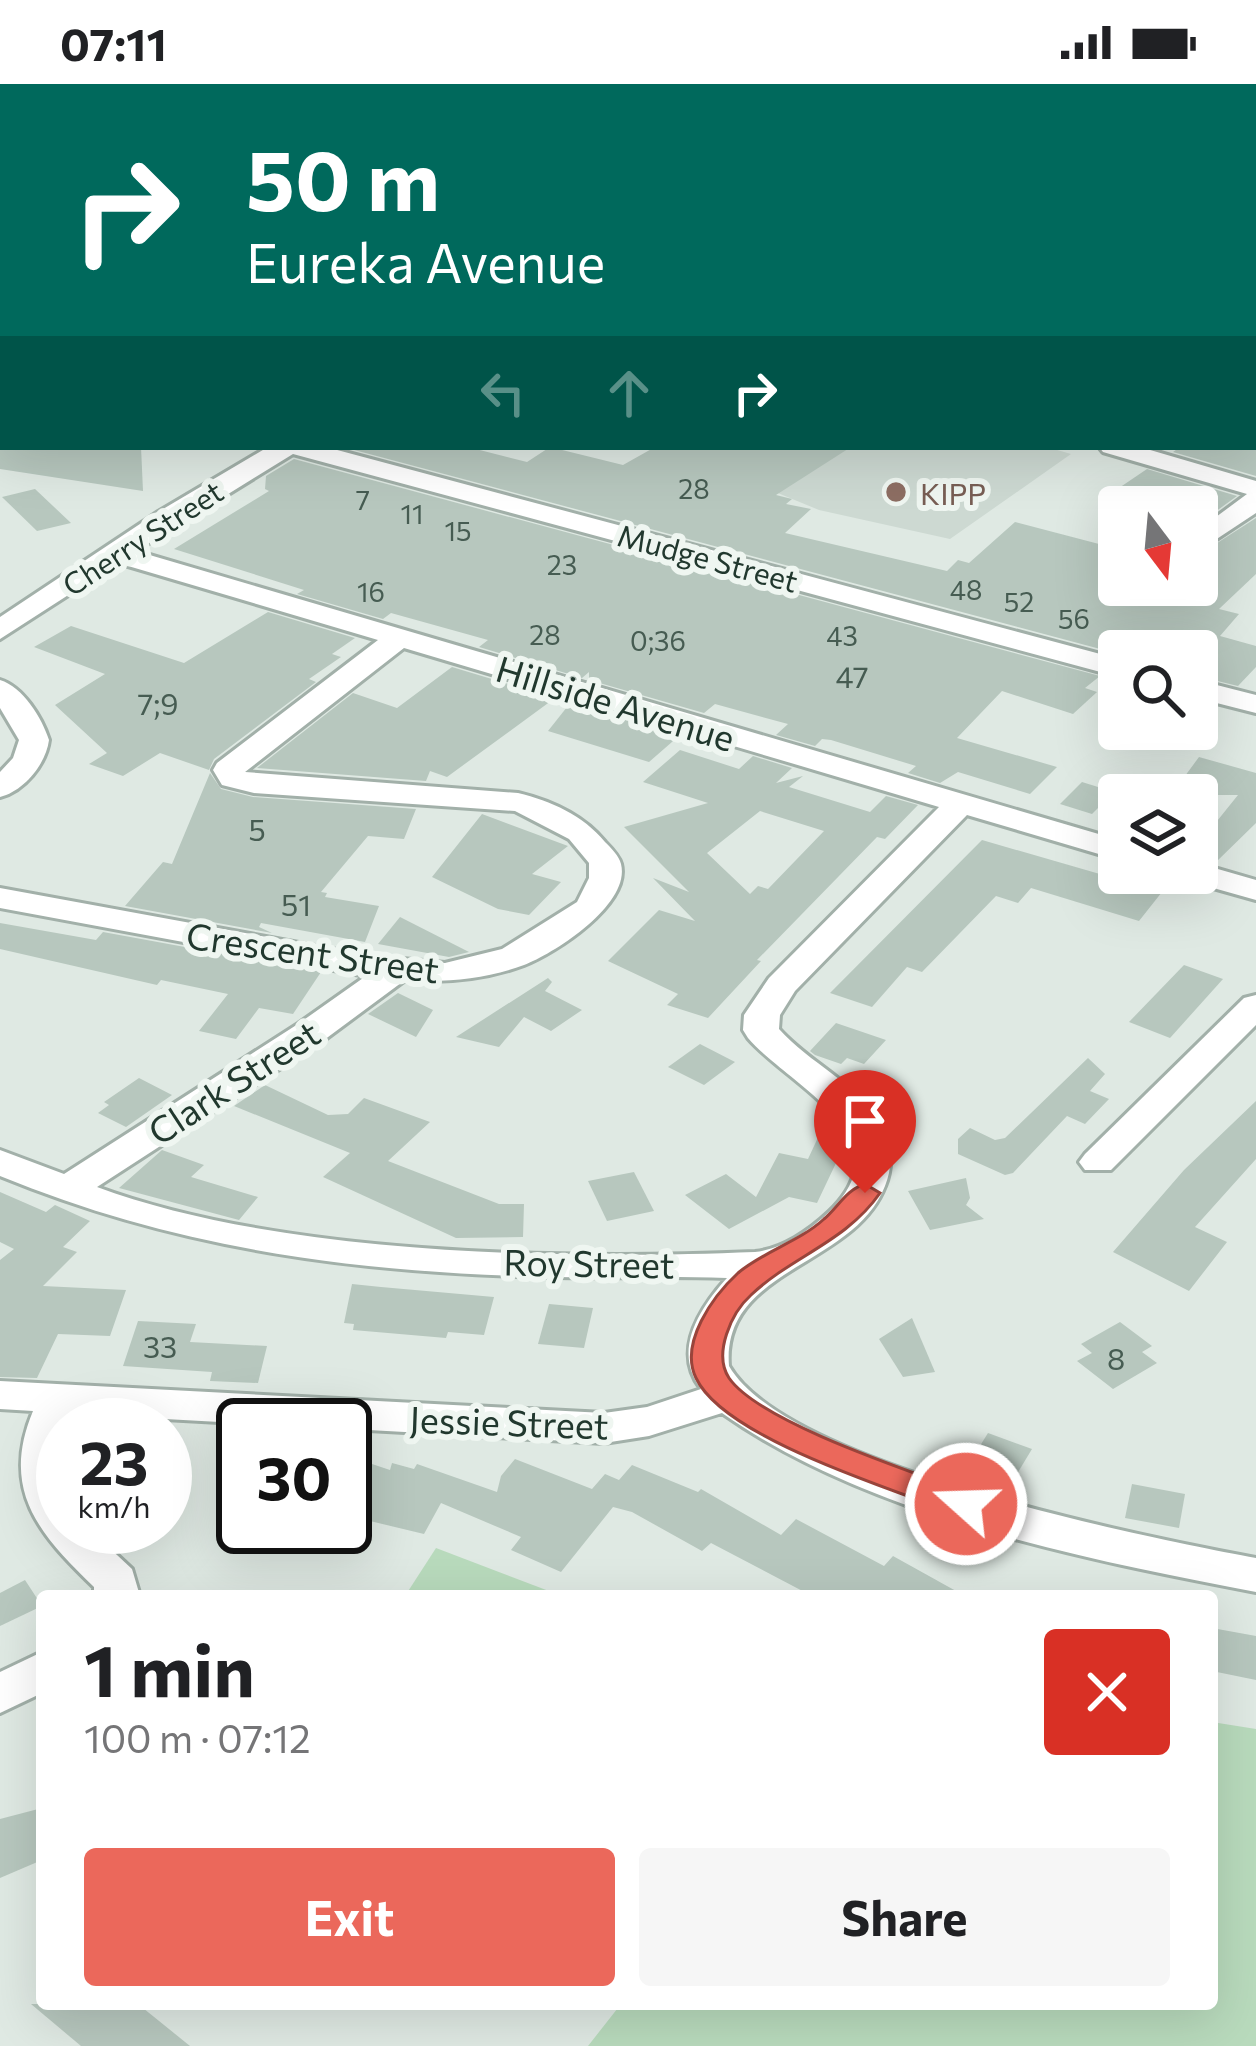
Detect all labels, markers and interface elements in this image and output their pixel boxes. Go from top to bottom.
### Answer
text: 07:11 [60,15,167,70]
text: 50 m [246,126,440,228]
icon: right [48,132,204,288]
text: Eureka Avenue [246,228,605,294]
icon: left [470,360,536,426]
icon: ahead [596,360,662,426]
icon: right [722,360,788,426]
street label: Cherry Street [55,471,229,603]
house number: 28 [678,472,710,505]
place label: KIPP [920,474,986,511]
marker: KIPP [883,479,909,505]
house number: 7 [356,483,370,516]
north arrow [1098,486,1218,606]
map controls [1098,486,1218,894]
house number: 11 [400,497,424,530]
house number: 15 [444,514,472,547]
street label: Mudge Street [614,515,802,599]
house number: 23 [547,548,577,581]
house number: 48 [950,573,982,606]
house number: 16 [357,575,385,608]
house number: 52 [1004,585,1034,618]
house number: 56 [1058,602,1090,635]
house number: 28 [529,618,561,651]
house number: 43 [826,619,858,652]
house number: 0;36 [630,624,686,657]
button: search [1098,630,1218,750]
street label: Hillside Avenue [492,645,740,759]
house number: 47 [835,657,869,694]
house number: 7;9 [137,684,179,721]
button: layers [1098,774,1218,894]
house number: 5 [248,810,266,847]
house number: 51 [281,885,311,922]
street label: Crescent Street [184,911,442,991]
street label: Clark Street [139,1009,327,1153]
pin [814,1070,916,1193]
icon: arrive [832,1088,898,1154]
street label: Roy Street [503,1239,675,1285]
house number: 33 [143,1327,177,1364]
house number: 8 [1107,1339,1125,1376]
street label: Jessie Street [409,1396,609,1446]
speed limit sign: 30 [216,1398,372,1554]
text: 23 [79,1424,149,1497]
position arrow [903,1441,1029,1567]
text: km/h [78,1487,150,1524]
text: 1 min [84,1624,255,1712]
button: close [1044,1629,1170,1755]
text: 100 m · 07:12 [84,1713,311,1761]
button: Exit [84,1848,615,1986]
button: Share [639,1848,1170,1986]

